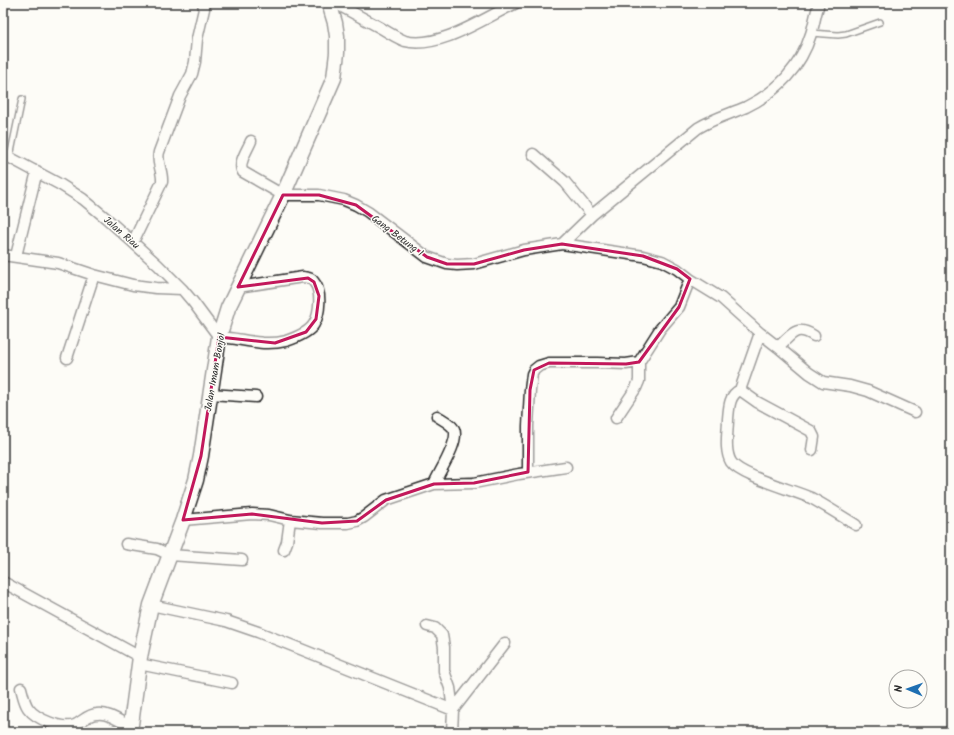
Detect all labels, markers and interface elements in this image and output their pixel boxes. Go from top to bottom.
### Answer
street label: Gang Betung 1 [368,211,427,261]
street label: Jalan Riau [100,212,143,253]
street label: Jalan Imam Bonjol [200,331,230,413]
north arrow [888,669,928,709]
text: N [890,685,908,692]

